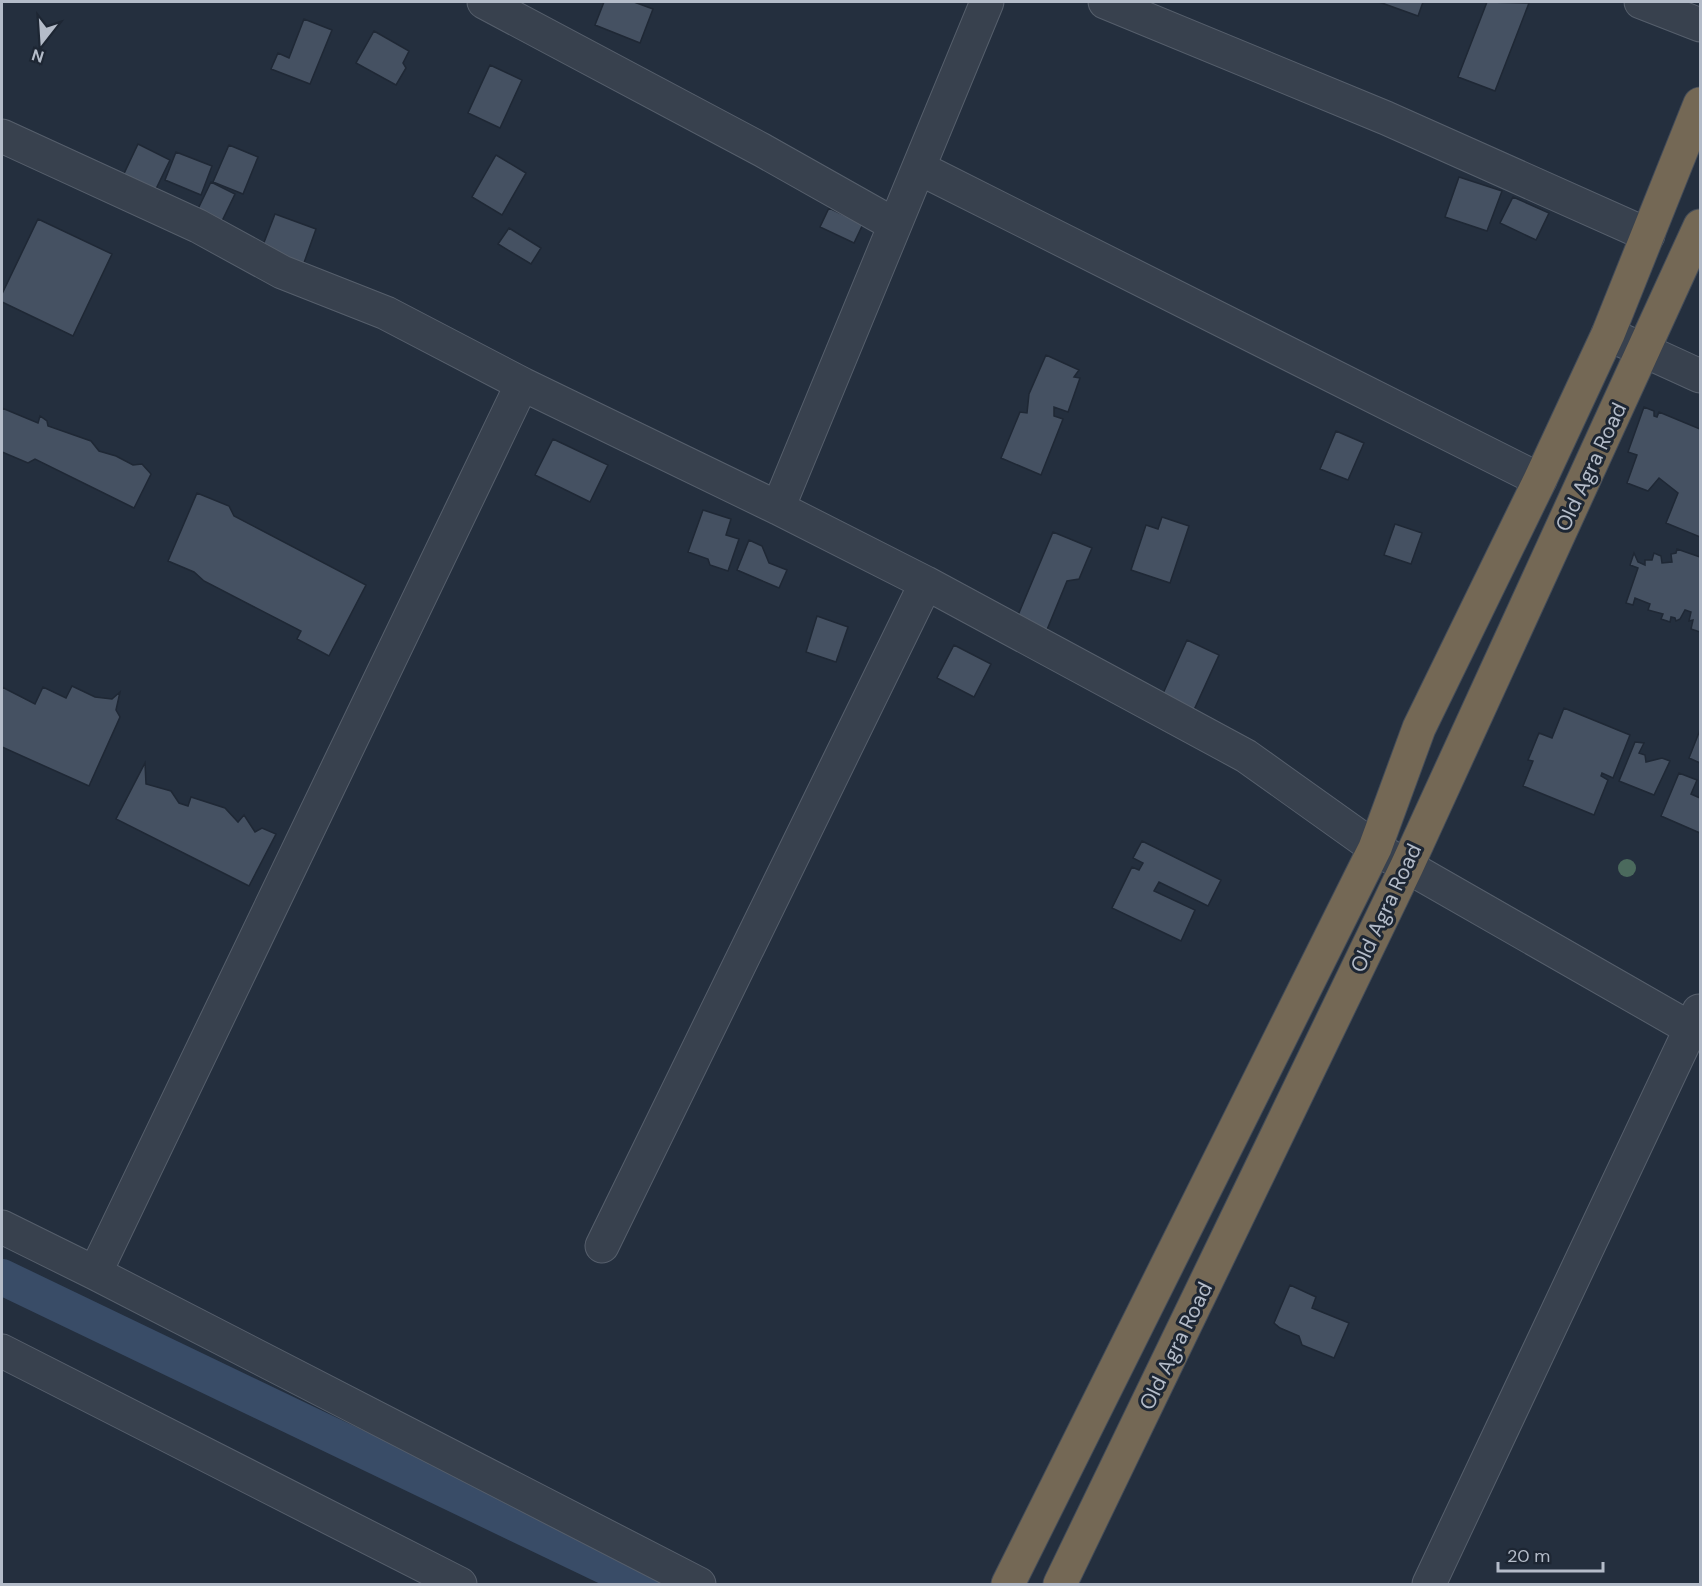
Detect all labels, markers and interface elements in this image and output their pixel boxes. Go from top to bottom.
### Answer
north arrow [12,12,72,72]
text: N [29,44,46,68]
street label: Old Agra Road [1549,398,1633,536]
street label: Old Agra Road [1344,839,1428,977]
street label: Old Agra Road [1133,1277,1219,1415]
scale bar [1498,1535,1603,1573]
text: 20 m [1507,1544,1550,1568]

